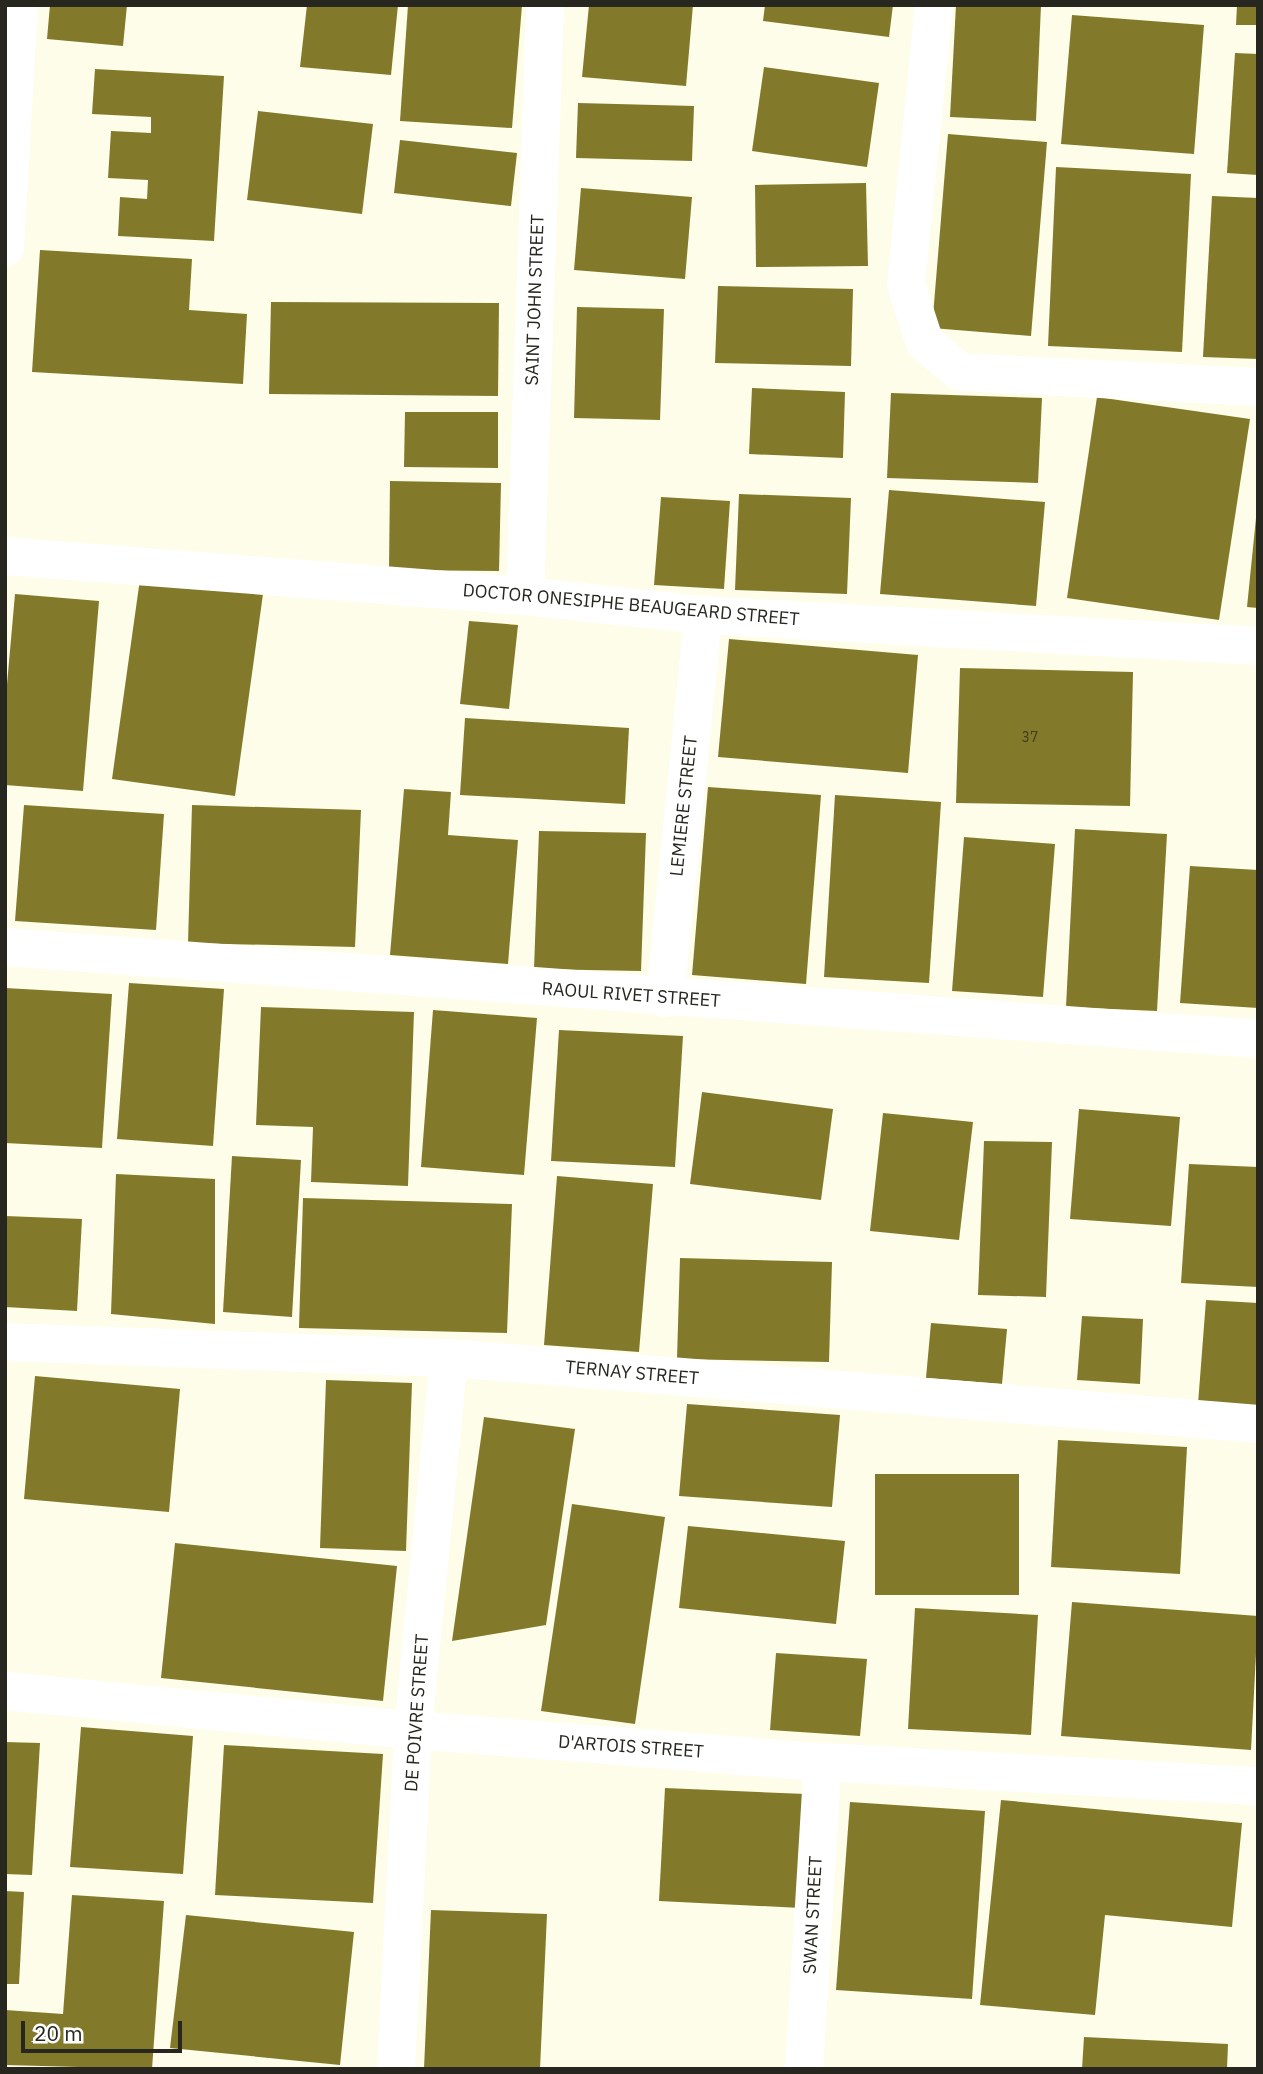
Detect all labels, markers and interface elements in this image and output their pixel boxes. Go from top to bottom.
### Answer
street label: SAINT JOHN STREET [521,214,549,386]
street label: DOCTOR ONESIPHE BEAUGEARD STREET [462,580,800,630]
house number: 37 [1022,729,1038,745]
street label: LEMIERE STREET [666,735,702,877]
street label: RAOUL RIVET STREET [541,978,721,1012]
street label: TERNAY STREET [564,1356,700,1390]
street label: DE POIVRE STREET [401,1633,433,1793]
street label: D'ARTOIS STREET [557,1731,705,1763]
street label: SWAN STREET [799,1855,827,1975]
scale bar [24,2008,186,2052]
text: 20 m [34,2019,83,2047]

